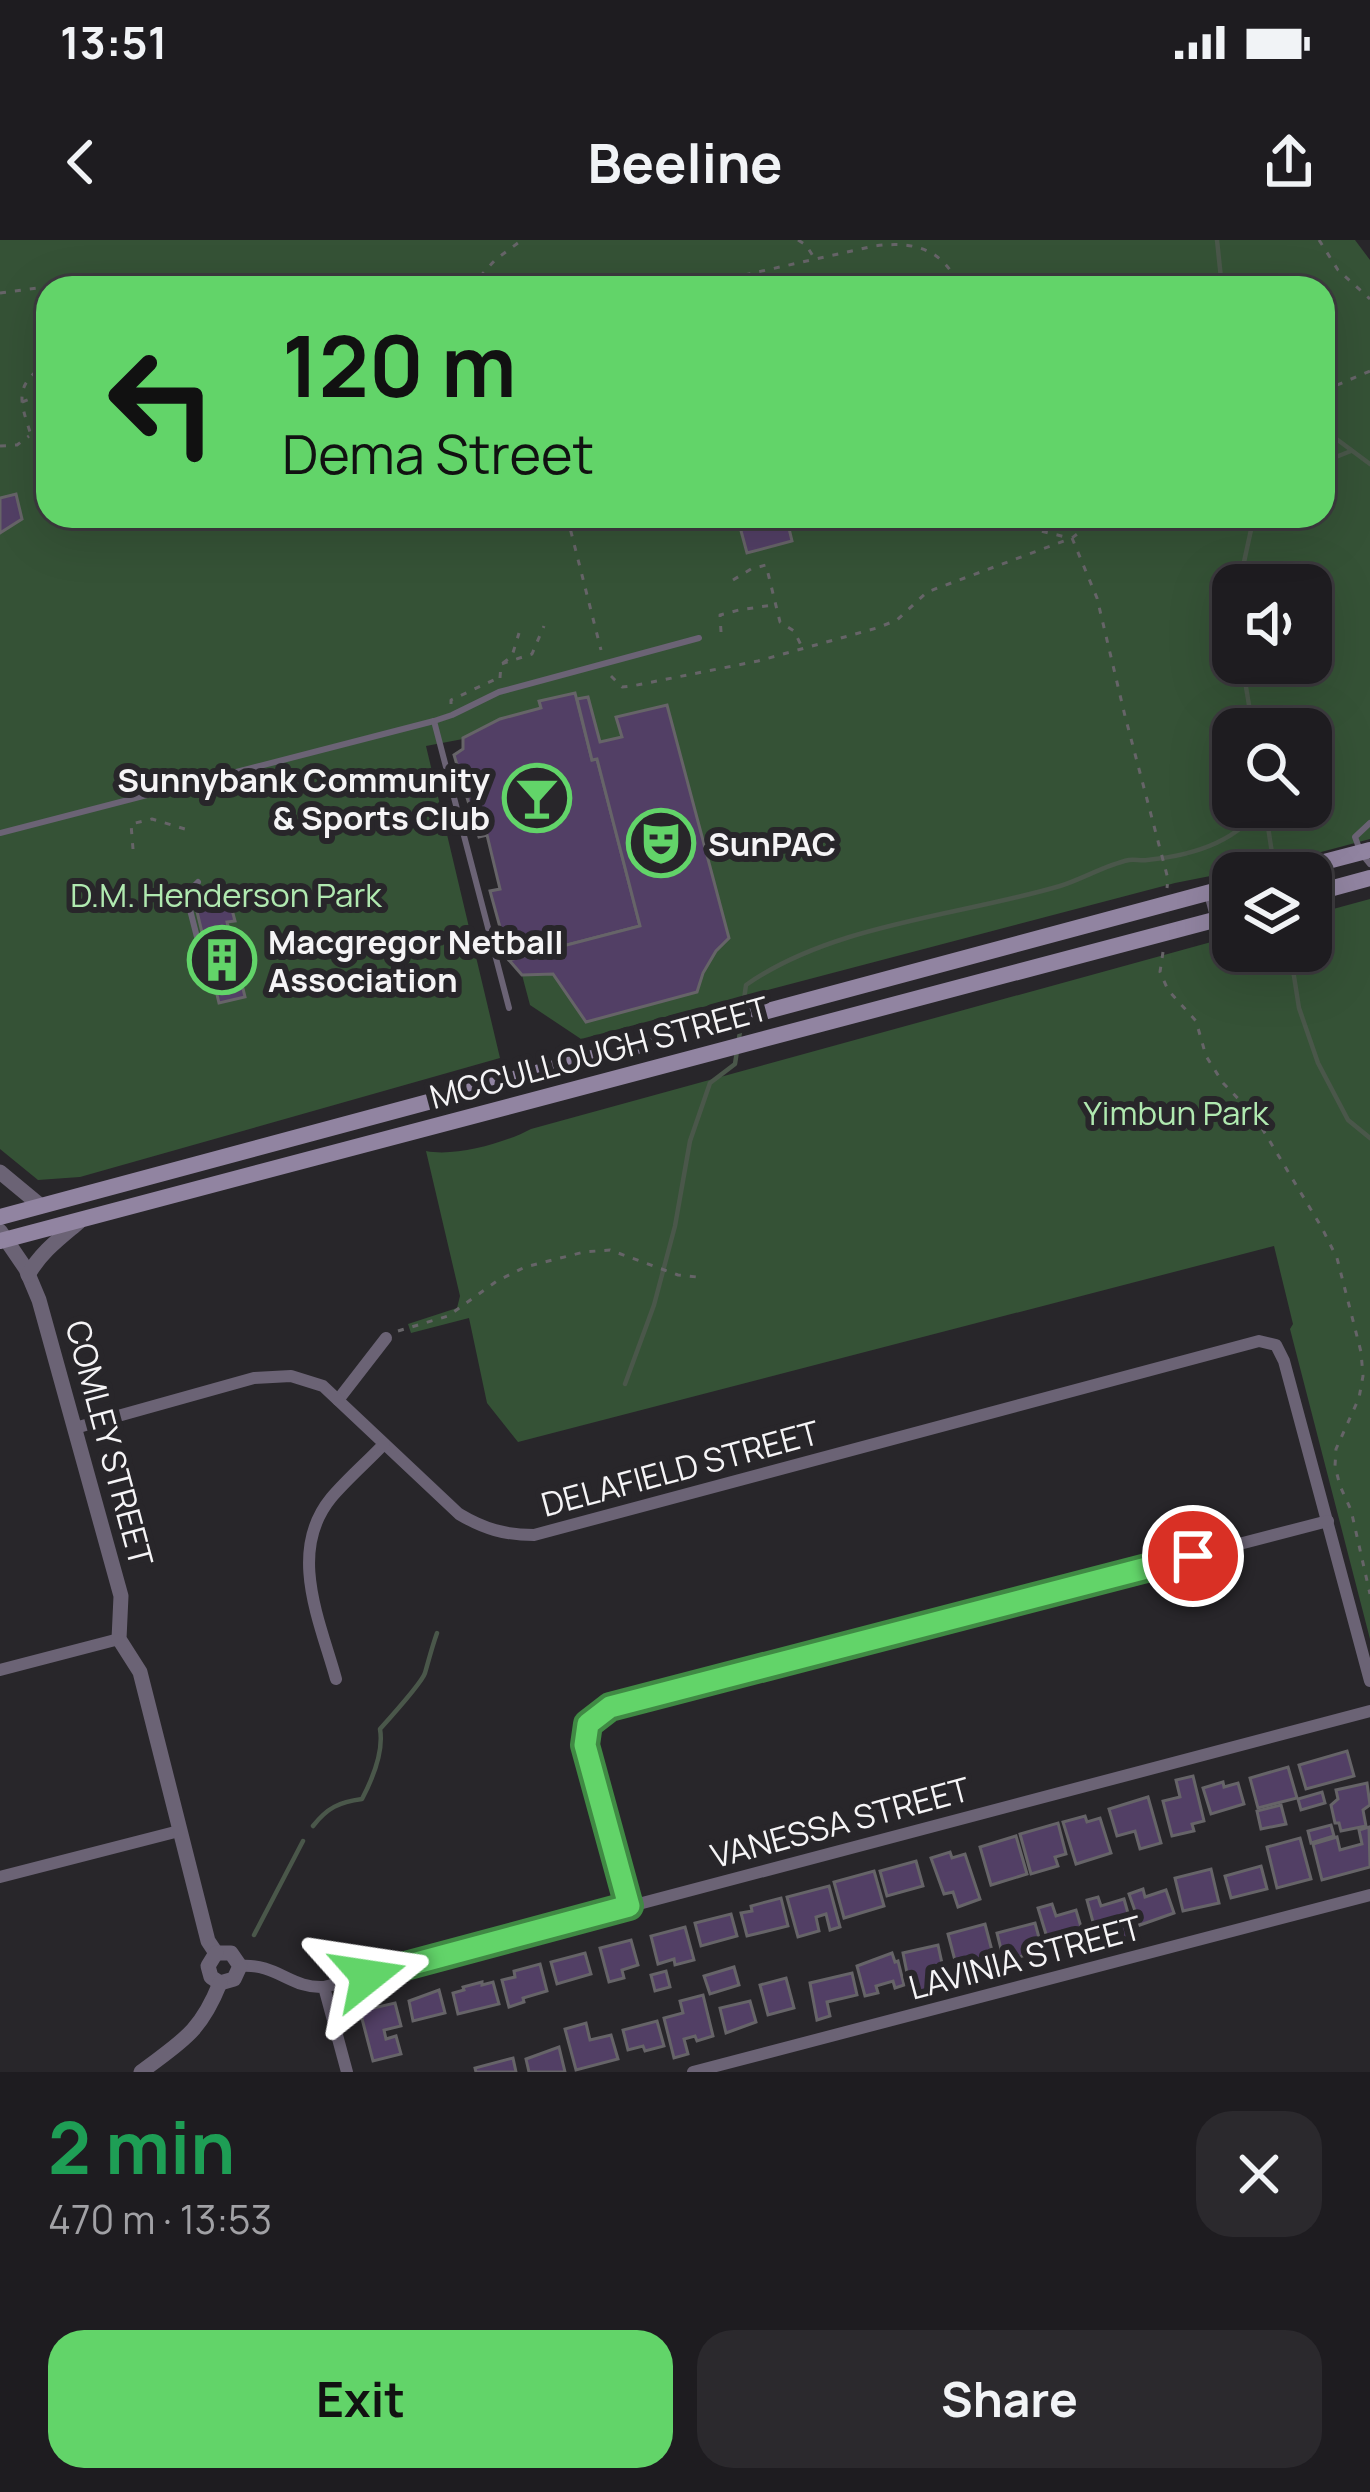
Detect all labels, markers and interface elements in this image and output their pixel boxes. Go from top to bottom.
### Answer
text: 13:51 [60,11,167,73]
text: Beeline [587,125,783,199]
icon: back [48,129,114,195]
icon: share [1256,129,1322,195]
text: 120 m [282,307,516,422]
icon: left [84,324,240,480]
text: Dema Street [282,416,594,490]
map controls [1212,564,1332,972]
button: sound [1212,564,1332,684]
button: search [1212,708,1332,828]
place label: Sunnybank Community & Sports Club [117,757,491,840]
bar icon: Sunnybank Community & Sports Club [502,763,572,833]
theatre icon: SunPAC [626,808,696,878]
place label: SunPAC [708,821,836,866]
button: layers [1212,852,1332,972]
park label: D.M. Henderson Park [70,872,383,917]
place label: Macgregor Netball Association [268,919,563,1002]
building icon: Macgregor Netball Association [187,925,257,995]
street label: MCCULLOUGH STREET [425,985,774,1119]
park label: Yimbun Park [1083,1090,1270,1135]
street label: COMLEY STREET [56,1315,165,1571]
street label: DELAFIELD STREET [536,1409,824,1527]
pin [1142,1505,1244,1607]
icon: arrive [1160,1523,1226,1589]
street label: VANESSA STREET [706,1766,975,1878]
street label: LAVINIA STREET [904,1904,1147,2010]
position arrow [305,1913,431,2039]
text: 2 min [48,2097,235,2196]
button: close [1196,2111,1322,2237]
text: 470 m · 13:53 [48,2192,272,2246]
button: Exit [48,2330,673,2468]
button: Share [697,2330,1322,2468]

